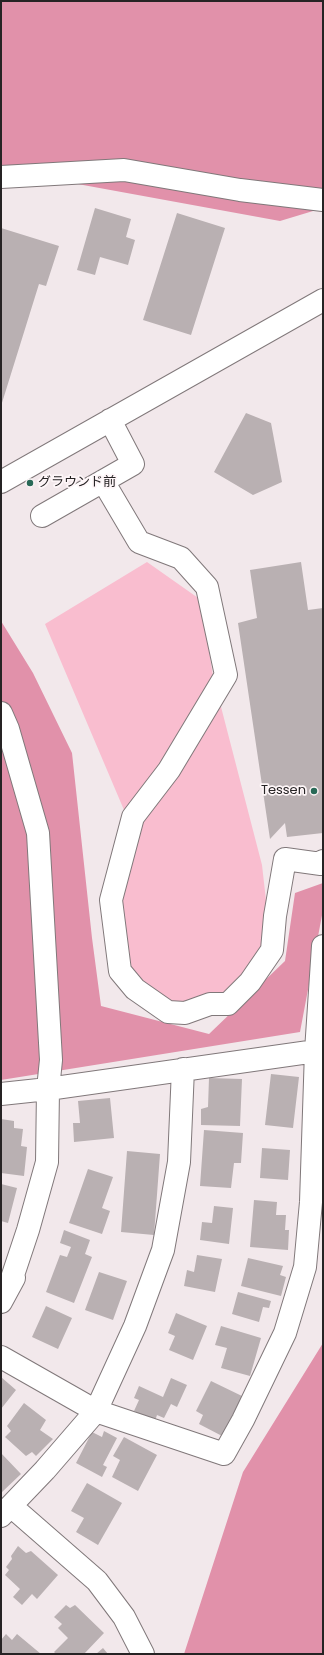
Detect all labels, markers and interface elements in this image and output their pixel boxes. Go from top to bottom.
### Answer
place label: グラウンド前 [38,475,116,491]
marker: グラウンド前 [25,478,35,488]
place label: Tessen [261,783,306,799]
marker: Tessen [309,786,319,796]

